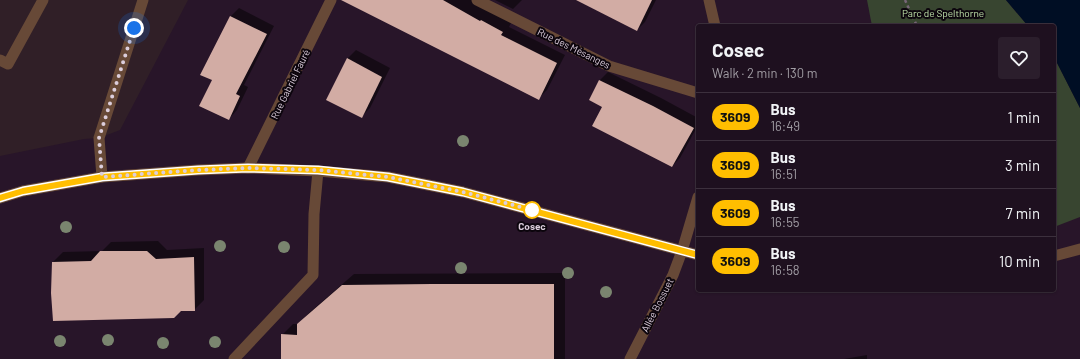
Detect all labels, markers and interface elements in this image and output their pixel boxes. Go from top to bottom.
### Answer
park label: Parc de Spelthorne [902,7,984,19]
your location [124,18,144,38]
street label: Rue des Mésanges [536,25,612,71]
button: heart [998,37,1040,79]
text: Cosec [712,38,764,61]
street label: Rue Gabriel Fauré [268,47,312,121]
text: Walk · 2 min · 130 m [712,65,817,81]
text: Bus [771,100,795,118]
text: 3609 [720,108,751,125]
text: 1 min [1007,108,1040,126]
text: 16:49 [771,118,800,134]
text: Bus [771,148,795,166]
text: 3609 [720,156,751,173]
text: 3 min [1005,156,1040,174]
text: 16:51 [771,166,797,182]
text: Bus [771,196,795,214]
marker: Cosec [523,201,541,219]
text: 3609 [720,204,751,221]
text: 7 min [1006,204,1040,222]
text: 16:55 [771,214,800,230]
place label: Cosec [518,220,546,232]
text: Bus [771,244,795,262]
text: 3609 [720,252,751,269]
text: 10 min [999,252,1040,270]
text: 16:58 [771,262,800,278]
street label: Allée Bossuet [638,276,676,334]

